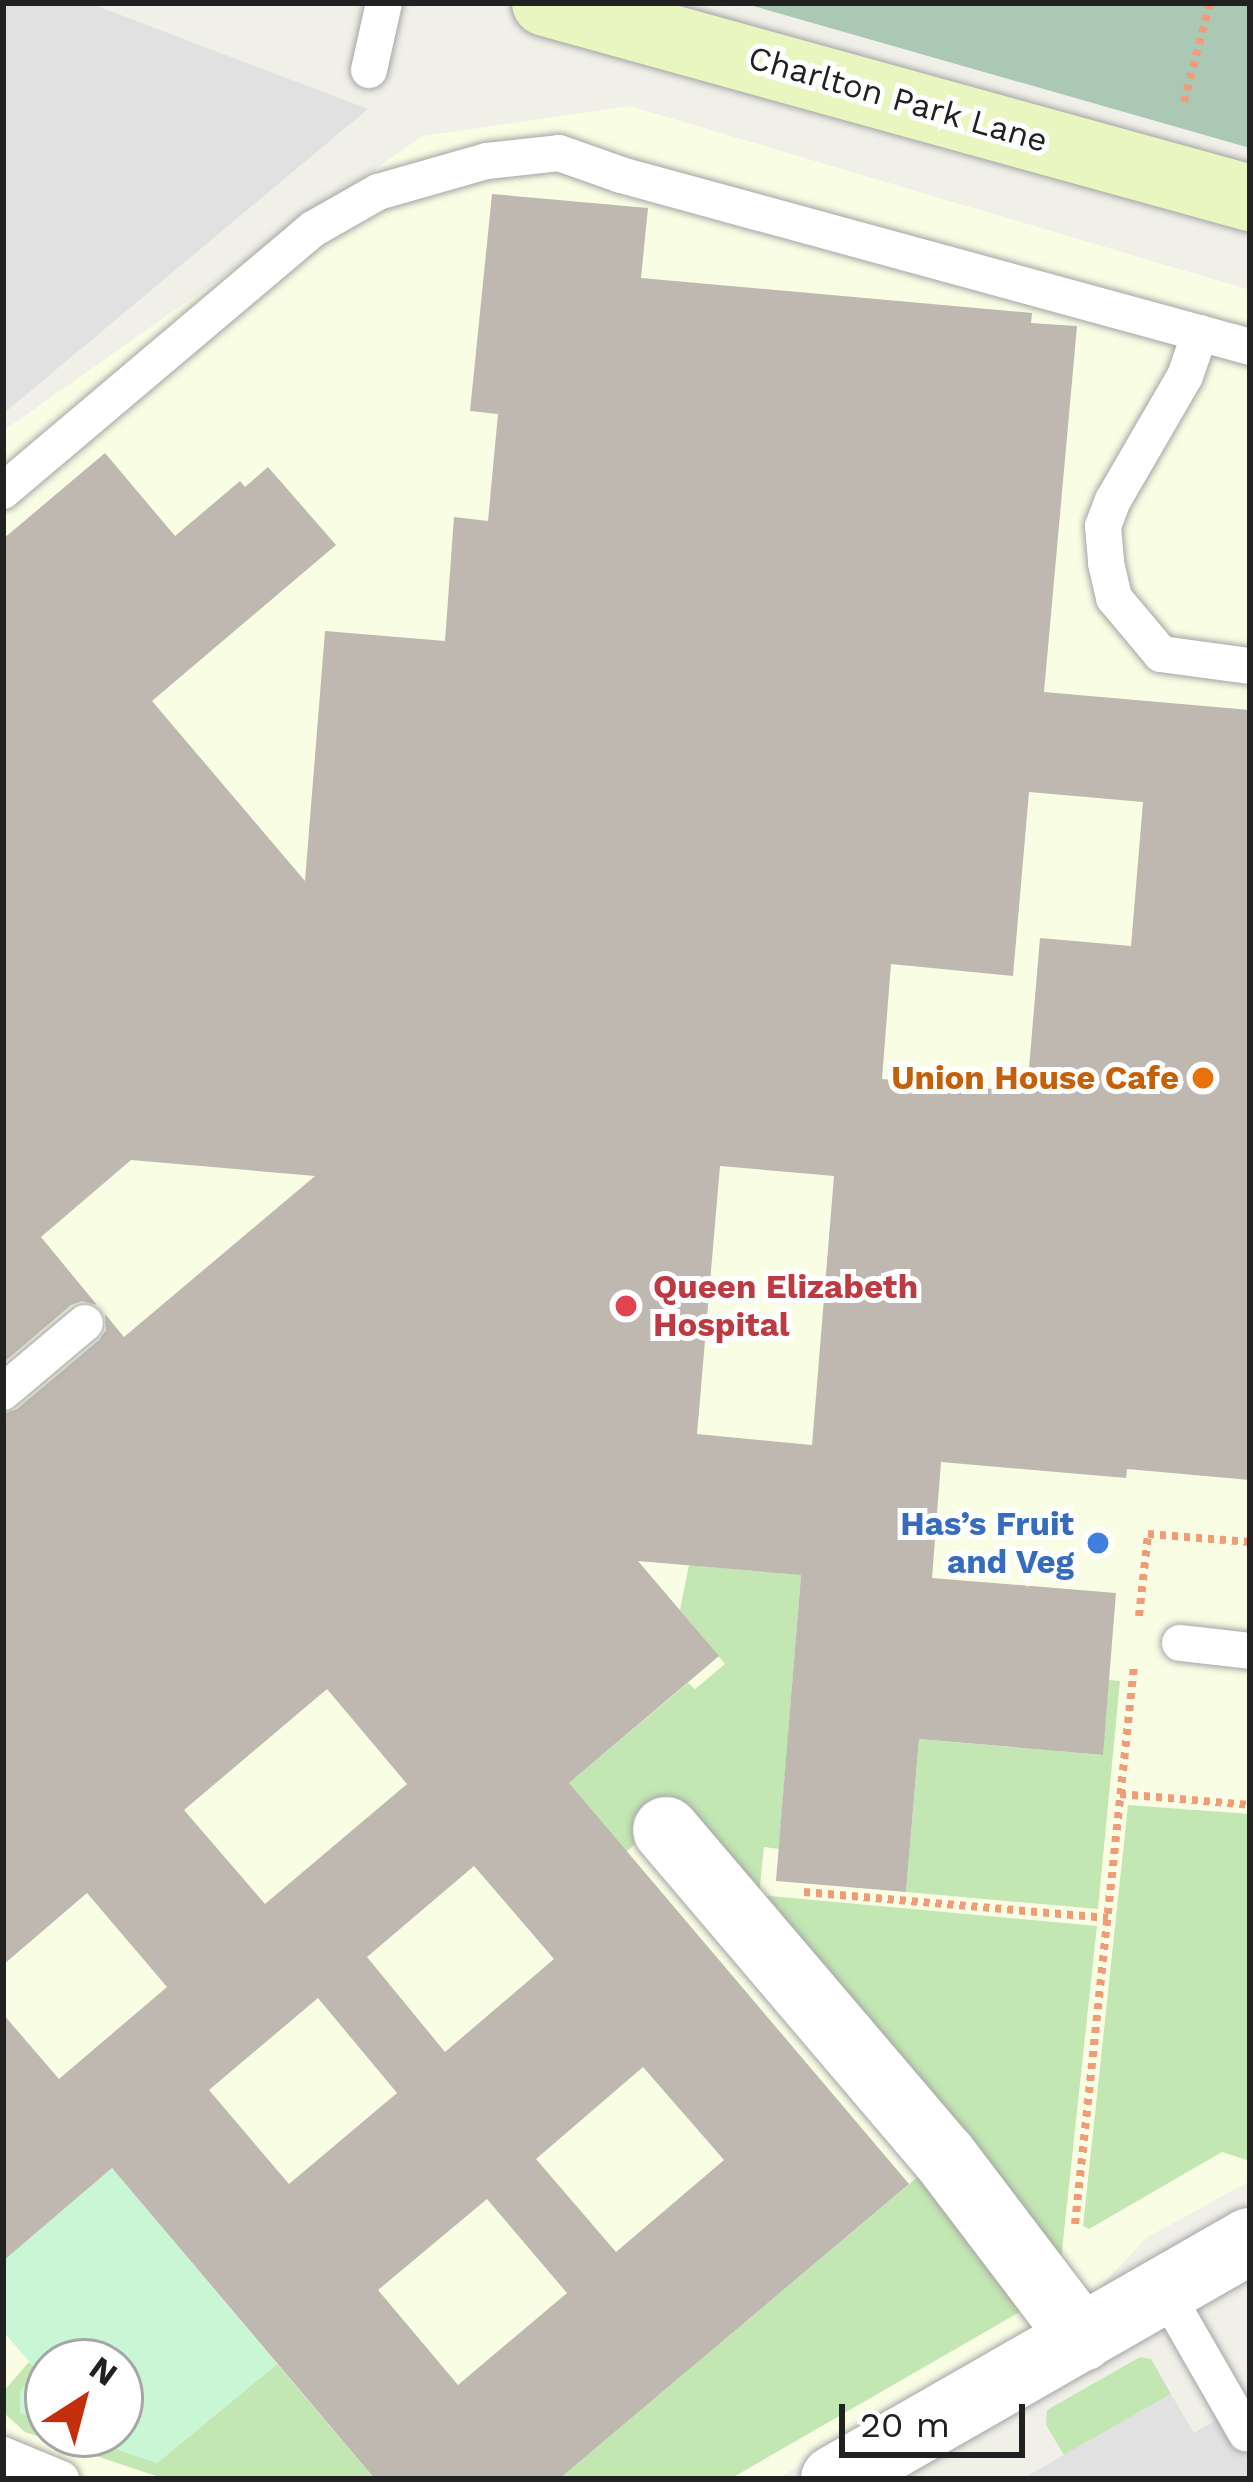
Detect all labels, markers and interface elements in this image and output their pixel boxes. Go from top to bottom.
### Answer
street label: Charlton Park Lane [744,37,1052,161]
place label: Union House Cafe [891,1058,1179,1098]
marker: Union House Cafe [1190,1065,1216,1091]
place label: Queen Elizabeth Hospital [653,1267,918,1345]
marker: Queen Elizabeth Hospital [610,1290,642,1322]
place label: Has’s Fruit and Veg [900,1504,1074,1582]
marker: Has’s Fruit and Veg [1085,1530,1111,1556]
north arrow [24,2338,144,2458]
text: N [82,2348,125,2394]
scale bar [845,2380,1031,2454]
text: 20 m [860,2404,950,2446]

